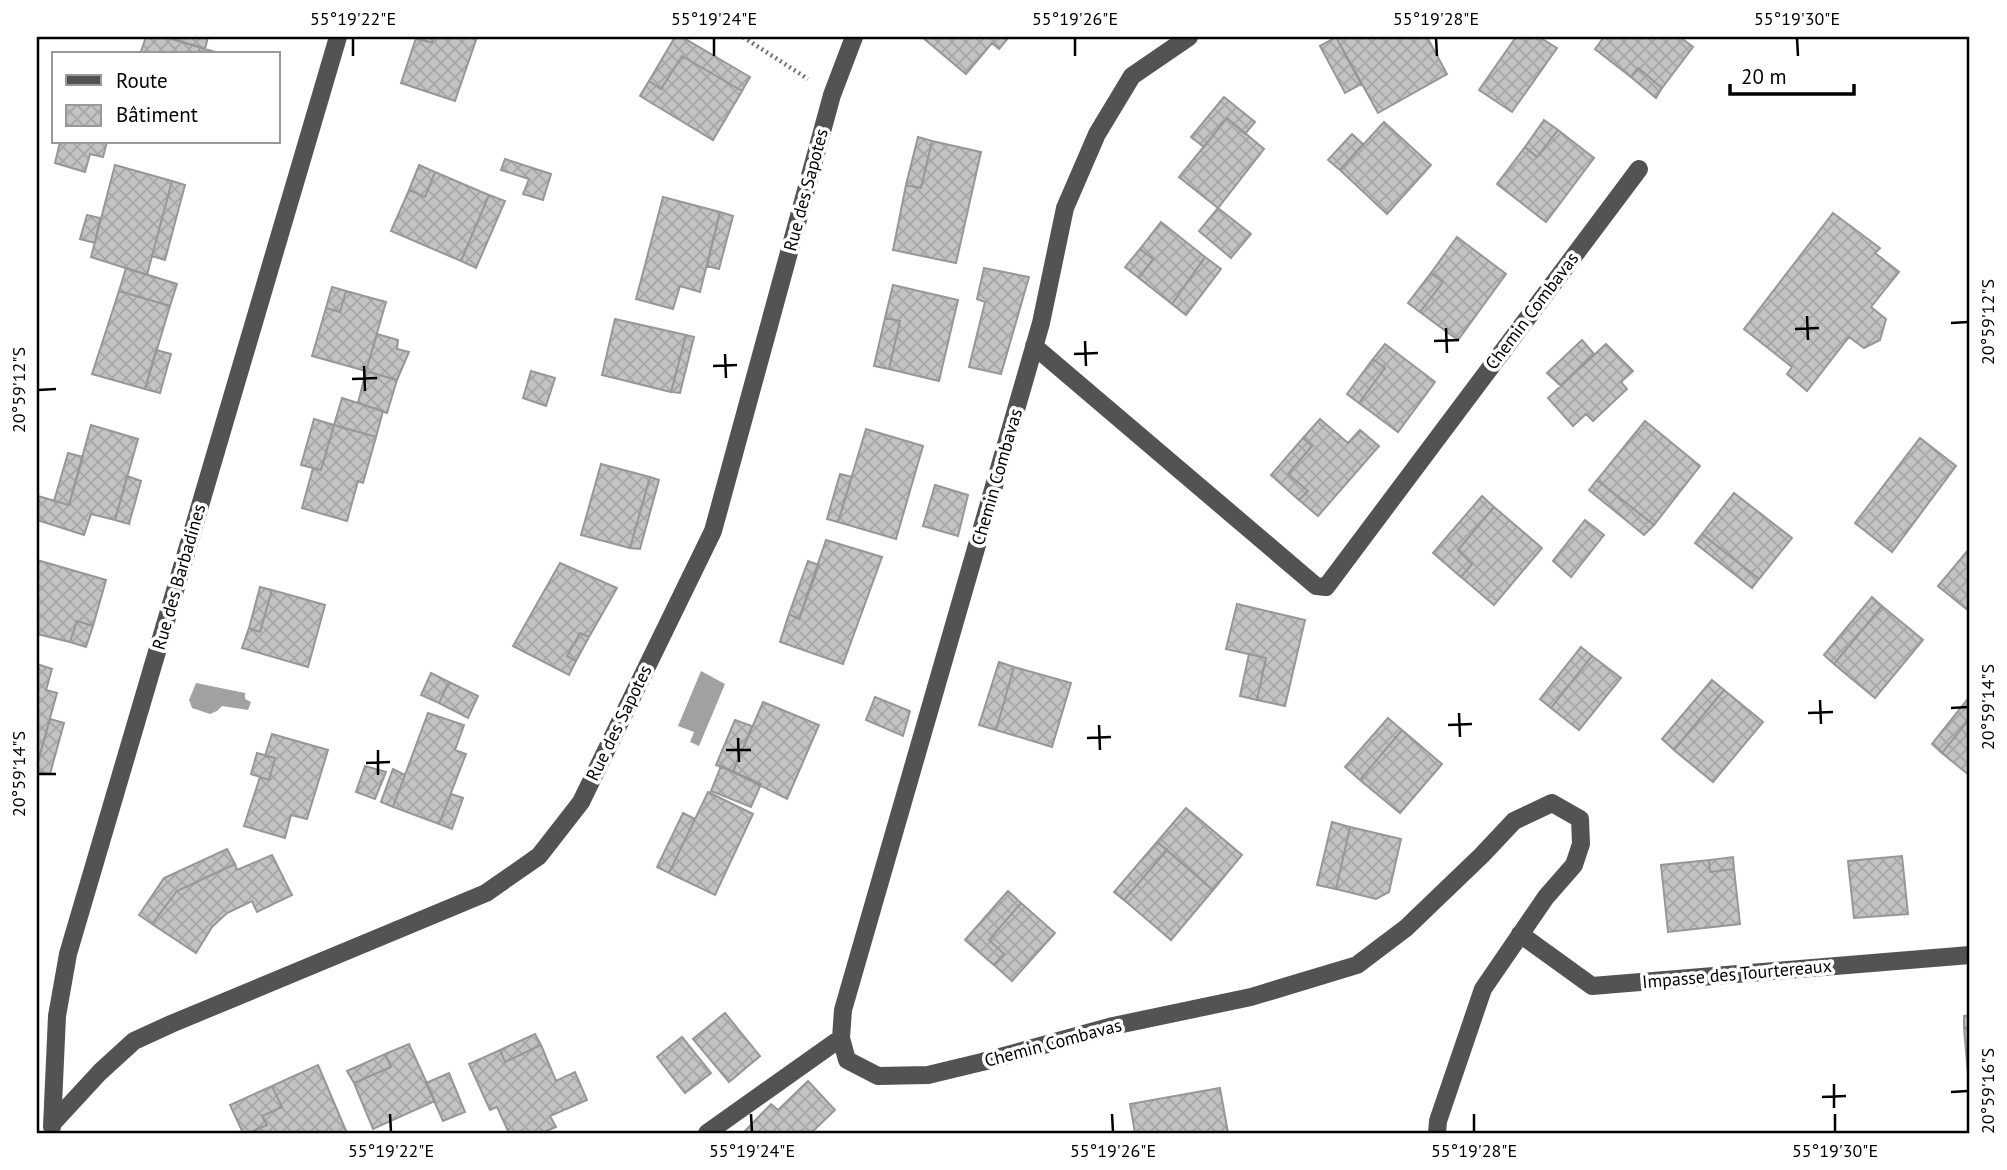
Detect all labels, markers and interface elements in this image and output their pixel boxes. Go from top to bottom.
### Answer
text: 55°19'22"E [310,7,396,30]
text: 55°19'24"E [671,7,757,30]
text: 55°19'26"E [1032,7,1118,30]
text: 55°19'28"E [1393,7,1479,30]
text: 55°19'30"E [1754,7,1840,30]
legend [52,52,280,144]
scale bar [1730,52,1855,96]
text: 20 m [1741,63,1787,90]
text: Route [116,67,168,94]
text: Bâtiment [116,101,198,128]
street label: Rue des Sapotes [778,126,833,254]
street label: Chemin Combavas [1480,247,1583,374]
text: 20°59'12"S [1976,279,1999,365]
text: 20°59'12"S [7,347,30,433]
street label: Chemin Combavas [966,406,1027,548]
street label: Rue des Barbadines [147,501,210,652]
street label: Rue des Sapotes [581,661,656,784]
text: 20°59'14"S [1976,664,1999,750]
text: 20°59'14"S [7,731,30,817]
street label: Impasse des Tourtereaux [1641,954,1833,993]
street label: Chemin Combavas [982,1013,1124,1072]
text: 20°59'16"S [1976,1048,1999,1134]
text: 55°19'22"E [348,1139,434,1162]
text: 55°19'24"E [709,1139,795,1162]
text: 55°19'26"E [1070,1139,1156,1162]
text: 55°19'28"E [1431,1139,1517,1162]
text: 55°19'30"E [1792,1139,1878,1162]

